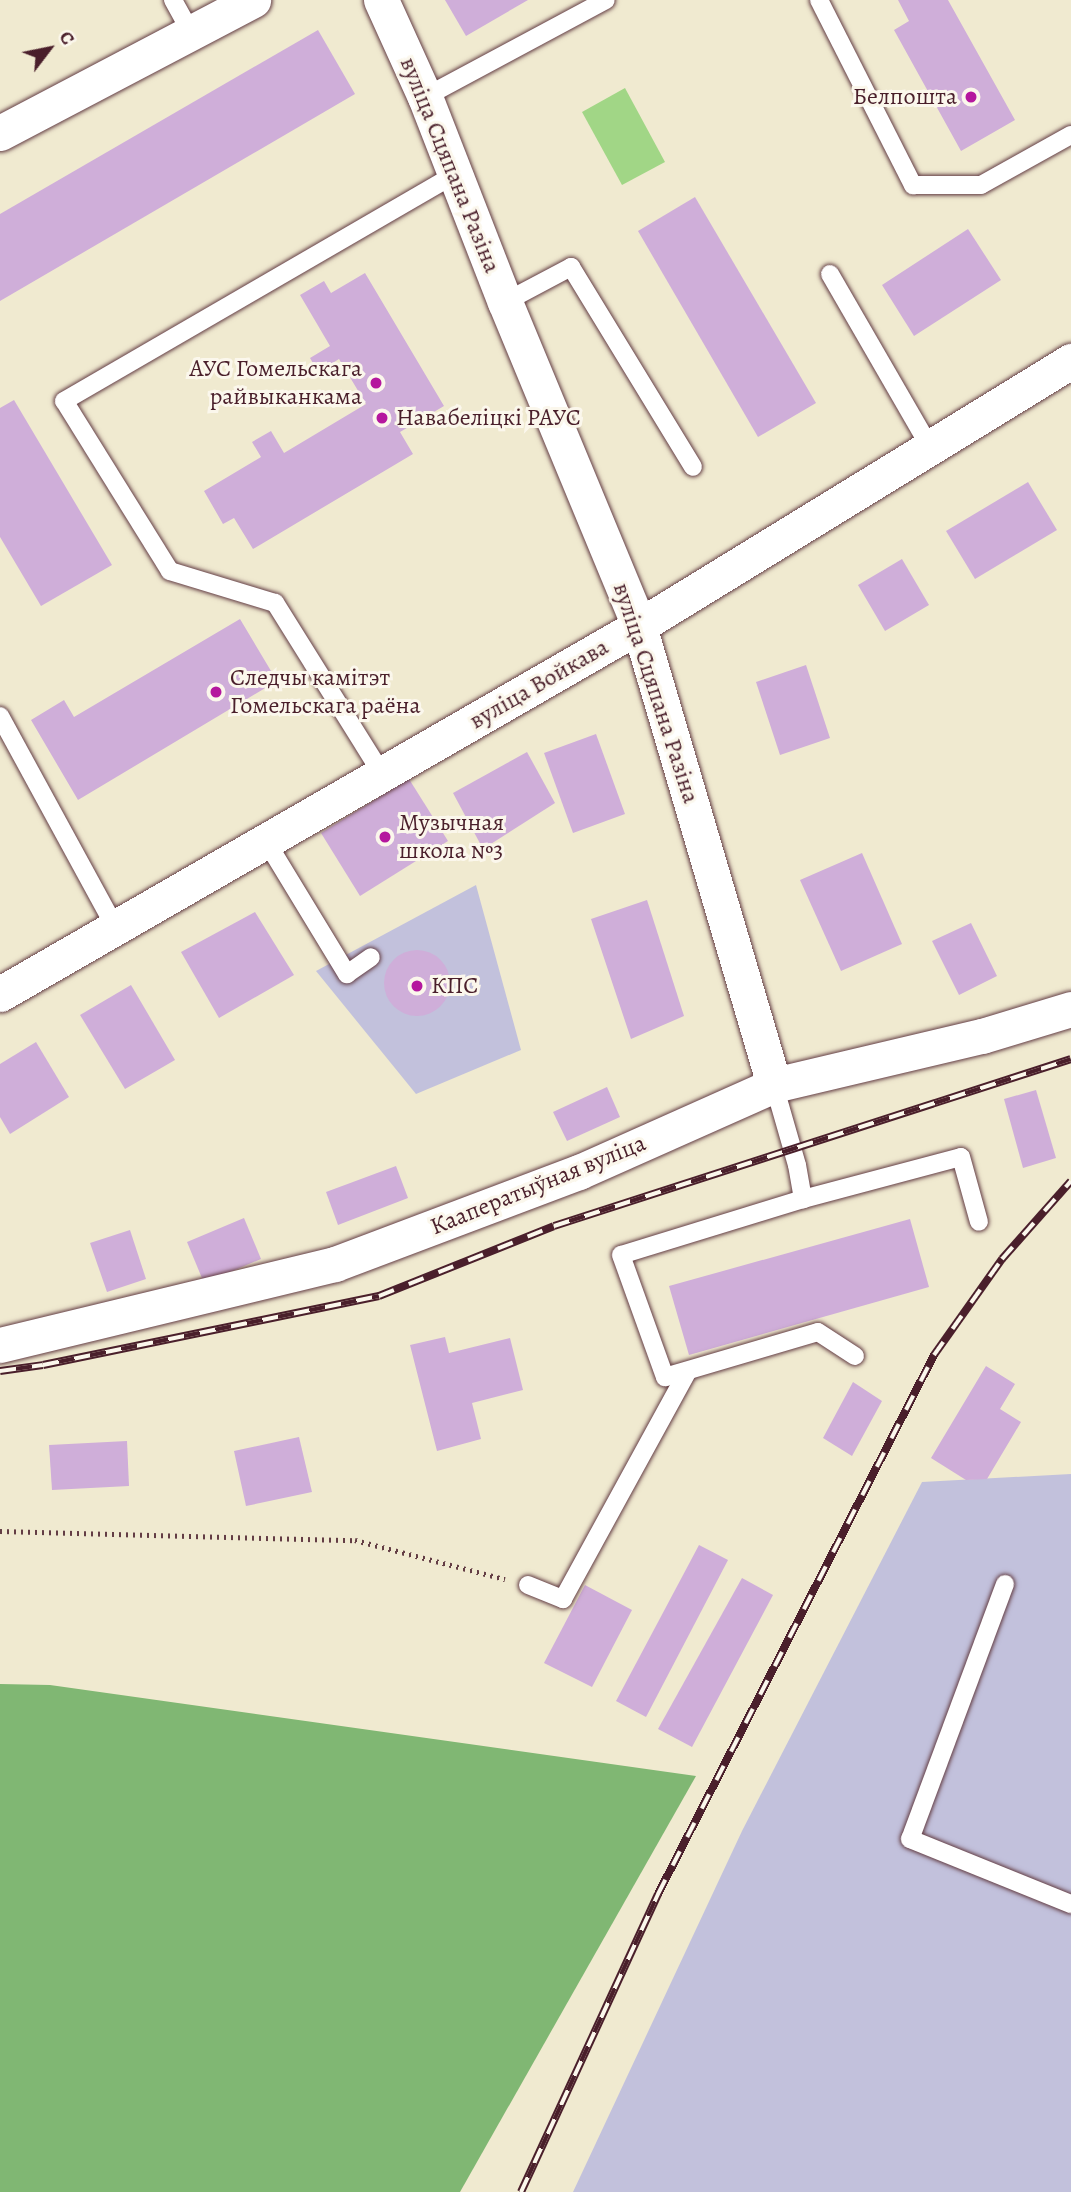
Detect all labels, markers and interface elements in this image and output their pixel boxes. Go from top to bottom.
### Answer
north arrow [14,14,84,84]
text: С [53,26,81,50]
street label: вуліца Сцяпана Разіна [394,53,506,277]
place label: Белпошта [853,83,957,111]
marker: Белпошта [963,89,979,105]
place label: АУС Гомельскага райвыканкама [190,355,362,411]
marker: АУС Гомельскага райвыканкама [368,375,384,391]
place label: Навабеліцкі РАУС [396,404,581,432]
marker: Навабеліцкі РАУС [374,410,390,426]
street label: вуліца Сцяпана Разіна [607,579,705,807]
street label: вуліца Войкава [464,633,614,735]
place label: Следчы камітэт Гомельскага раёна [230,664,421,720]
marker: Следчы камітэт Гомельскага раёна [208,684,224,700]
place label: Музычная школа №3 [399,809,504,865]
marker: Музычная школа №3 [377,829,393,845]
place label: КПС [431,972,478,1000]
marker: КПС [409,978,425,994]
street label: Кааператыўная вуліца [426,1129,650,1241]

